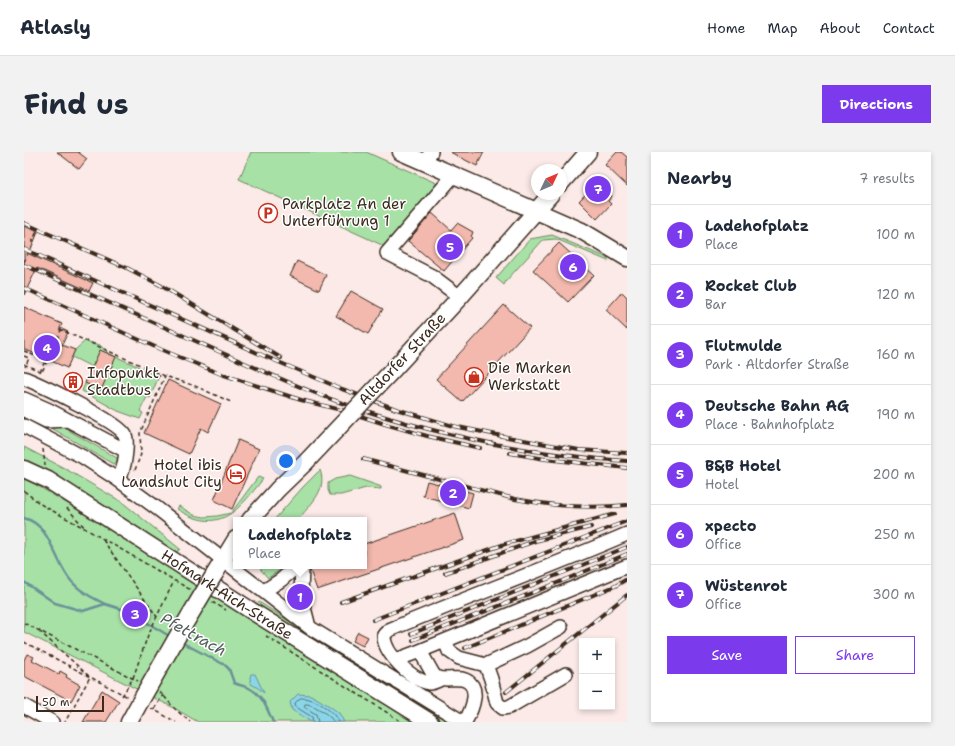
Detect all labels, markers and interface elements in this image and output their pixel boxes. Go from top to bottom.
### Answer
text: Atlasly [20,15,91,40]
text: Home [707,19,746,37]
text: Map [768,19,798,37]
text: About [820,19,861,37]
text: Contact [883,19,935,37]
text: Find us [24,85,129,123]
button: Directions [822,85,931,123]
north arrow [531,164,567,200]
text: Nearby [667,167,732,189]
text: 7 results [859,170,915,187]
pin: 7 [585,174,611,204]
place label: Parkplatz An der Unterführung 1 [282,194,406,231]
parking icon: Parkplatz An der Unterführung 1 [257,202,279,224]
text: Ladehofplatz [705,216,809,236]
text: 1 [677,226,683,243]
text: 100 m [876,226,915,243]
pin: 5 [437,232,463,262]
text: Place [705,236,738,253]
pin: 6 [560,252,586,282]
text: Rocket Club [705,276,797,296]
text: 2 [675,286,685,303]
text: 120 m [877,286,915,303]
text: Bar [705,296,727,313]
street label: Altdorfer Straße [354,308,450,410]
pin: 4 [34,333,60,363]
text: Flutmulde [705,336,782,356]
text: 3 [675,346,685,363]
text: 160 m [877,346,915,363]
text: Park · Altdorfer Straße [705,356,849,373]
place label: Die Marken Werkstatt [488,358,571,395]
place label: Infopunkt Stadtbus [87,363,159,400]
shop icon: Die Marken Werkstatt [463,366,485,388]
building icon: Infopunkt Stadtbus [62,371,84,393]
text: Deutsche Bahn AG [705,396,849,416]
text: 4 [675,406,685,423]
text: 190 m [876,406,915,423]
text: Place · Bahnhofplatz [705,416,835,433]
your location [276,451,296,471]
place label: Hotel ibis Landshut City [121,455,222,492]
text: B&B Hotel [705,456,781,476]
hotel icon: Hotel ibis Landshut City [225,463,247,485]
text: 5 [676,466,684,483]
text: 200 m [873,466,915,483]
text: Hotel [705,476,739,493]
pin: 2 [440,478,466,508]
text: xpecto [705,516,756,536]
popup [233,517,367,569]
text: Ladehofplatz [248,525,352,545]
text: 6 [675,526,685,543]
text: 250 m [874,526,915,543]
text: Office [705,536,742,553]
street label: Hofmark-Aich-Straße [157,545,297,644]
text: Place [248,545,281,562]
text: Wüstenrot [705,576,787,596]
pin: 1 [287,582,313,612]
text: 7 [675,586,685,603]
text: 300 m [872,586,915,603]
text: Office [705,596,742,613]
pin: 3 [122,599,148,629]
water label: Pfettrach [157,608,230,661]
button: Save [667,636,787,674]
button: Share [795,636,915,674]
map controls [579,638,615,710]
button: + [579,638,615,674]
button: − [579,674,615,710]
scale bar [36,694,104,713]
text: 50 m [42,695,70,710]

